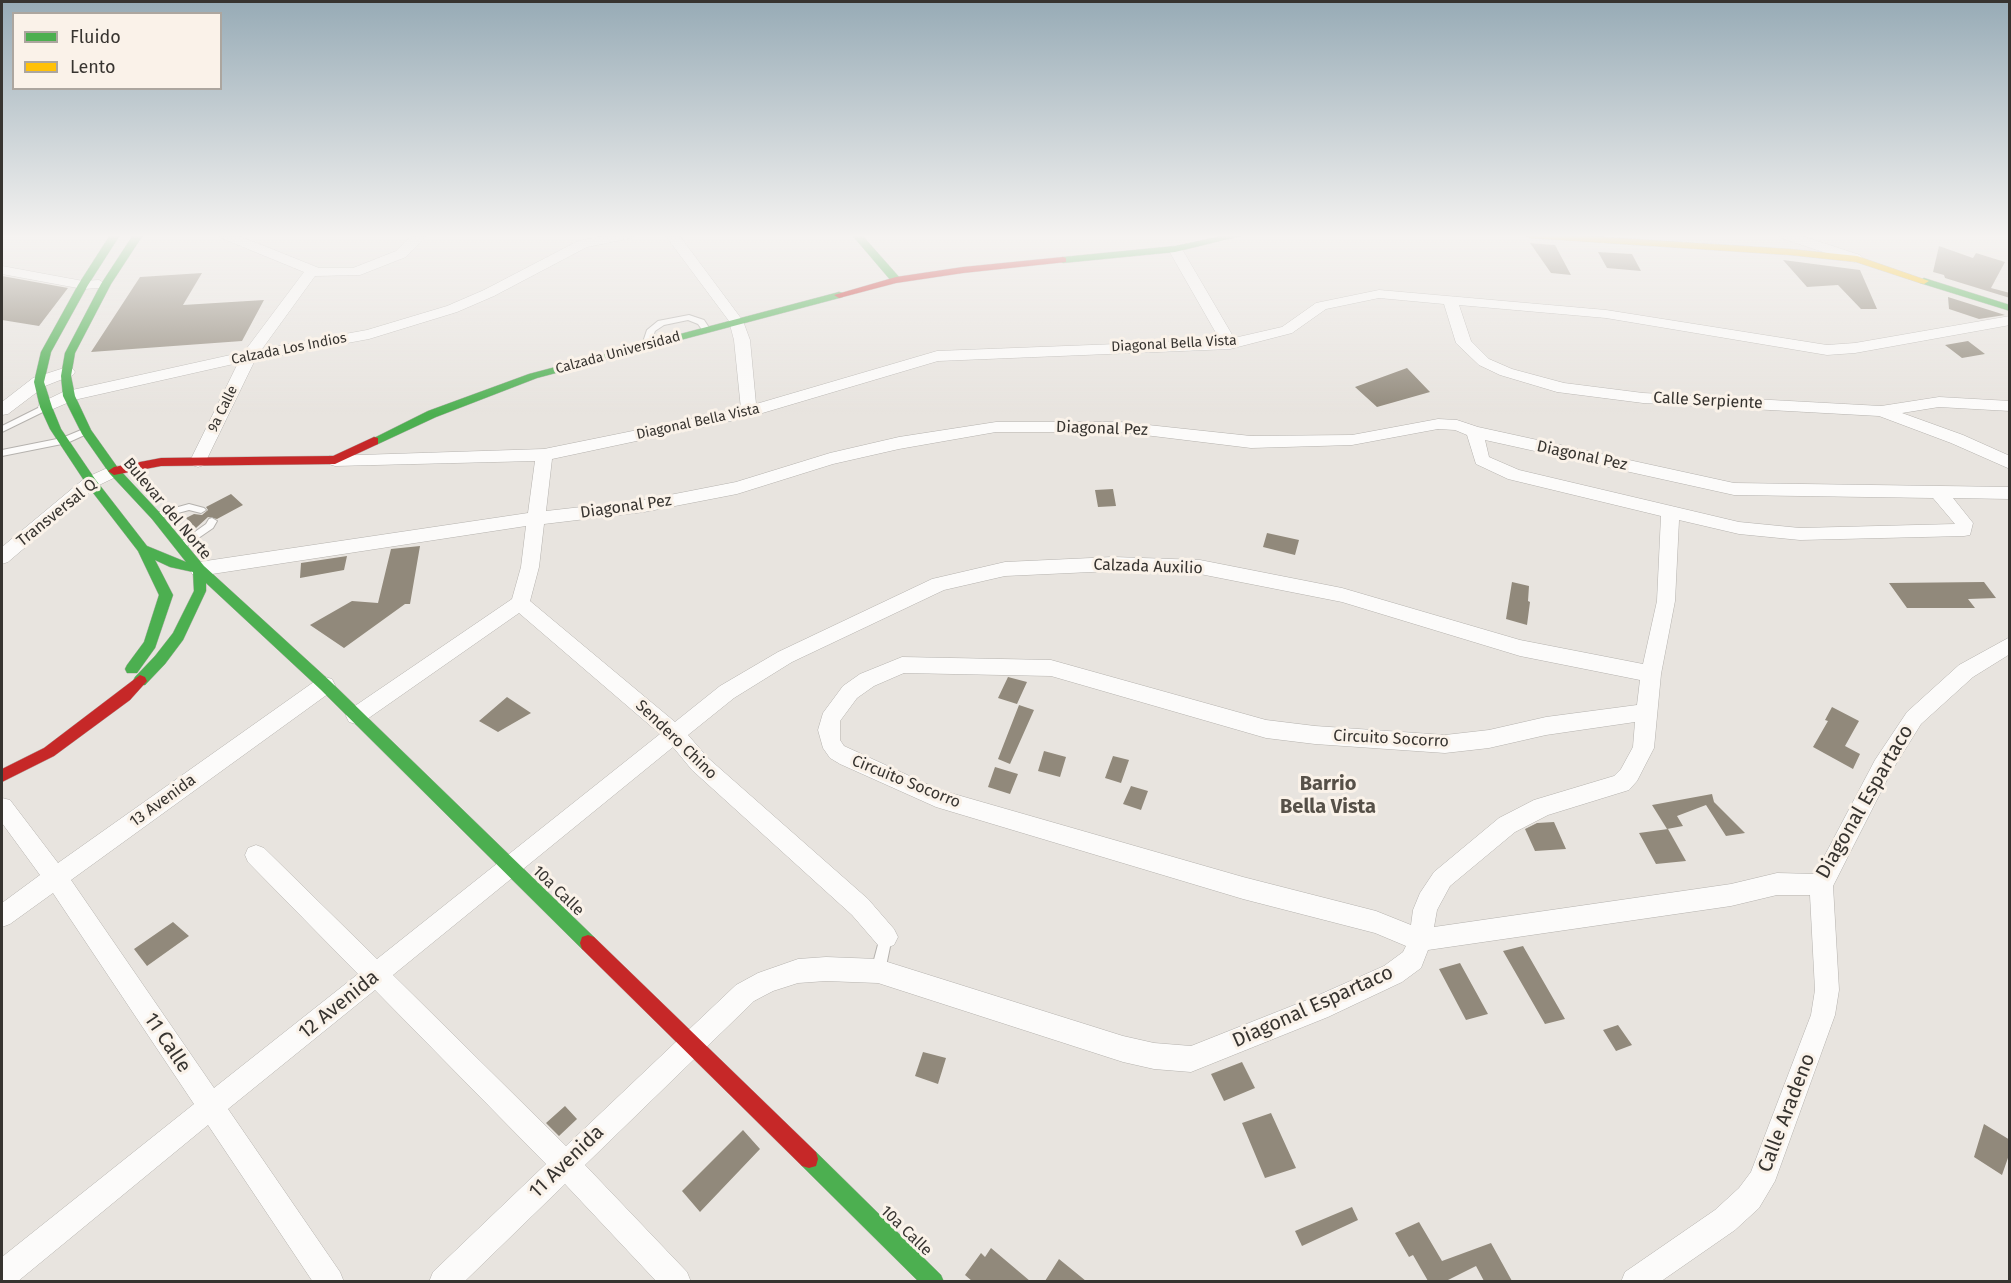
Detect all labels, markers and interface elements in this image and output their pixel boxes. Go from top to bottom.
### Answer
legend [12,12,222,90]
text: Fluido [70,26,121,48]
text: Lento [70,56,116,78]
street label: Calzada Universidad [554,328,682,378]
street label: Calzada Los Indios [230,330,348,368]
street label: Diagonal Bella Vista [1111,332,1237,356]
street label: 9a Calle [205,383,241,435]
street label: Calle Serpiente [1653,389,1763,413]
street label: Diagonal Bella Vista [635,401,761,443]
street label: Diagonal Pez [1056,418,1148,440]
street label: Diagonal Pez [1535,437,1629,475]
street label: Bulevar del Norte [119,454,215,564]
street label: Transversal Q [13,475,101,551]
street label: Diagonal Pez [579,491,673,523]
street label: Calzada Auxilio [1093,555,1203,579]
street label: Sendero Chino [631,696,721,784]
street label: Diagonal Espartaco [1811,721,1919,883]
street label: Circuito Socorro [1333,726,1449,752]
street label: Circuito Socorro [849,751,963,813]
street label: 13 Avenida [126,771,200,831]
district label: Barrio Bella Vista [1280,772,1376,819]
street label: 10a Calle [528,862,588,920]
street label: Diagonal Espartaco [1229,961,1397,1053]
street label: 12 Avenida [294,965,384,1045]
street label: 11 Calle [138,1009,196,1077]
street label: Calle Aradeno [1753,1050,1821,1176]
street label: 11 Avenida [525,1120,609,1204]
street label: 10a Calle [876,1202,936,1260]

